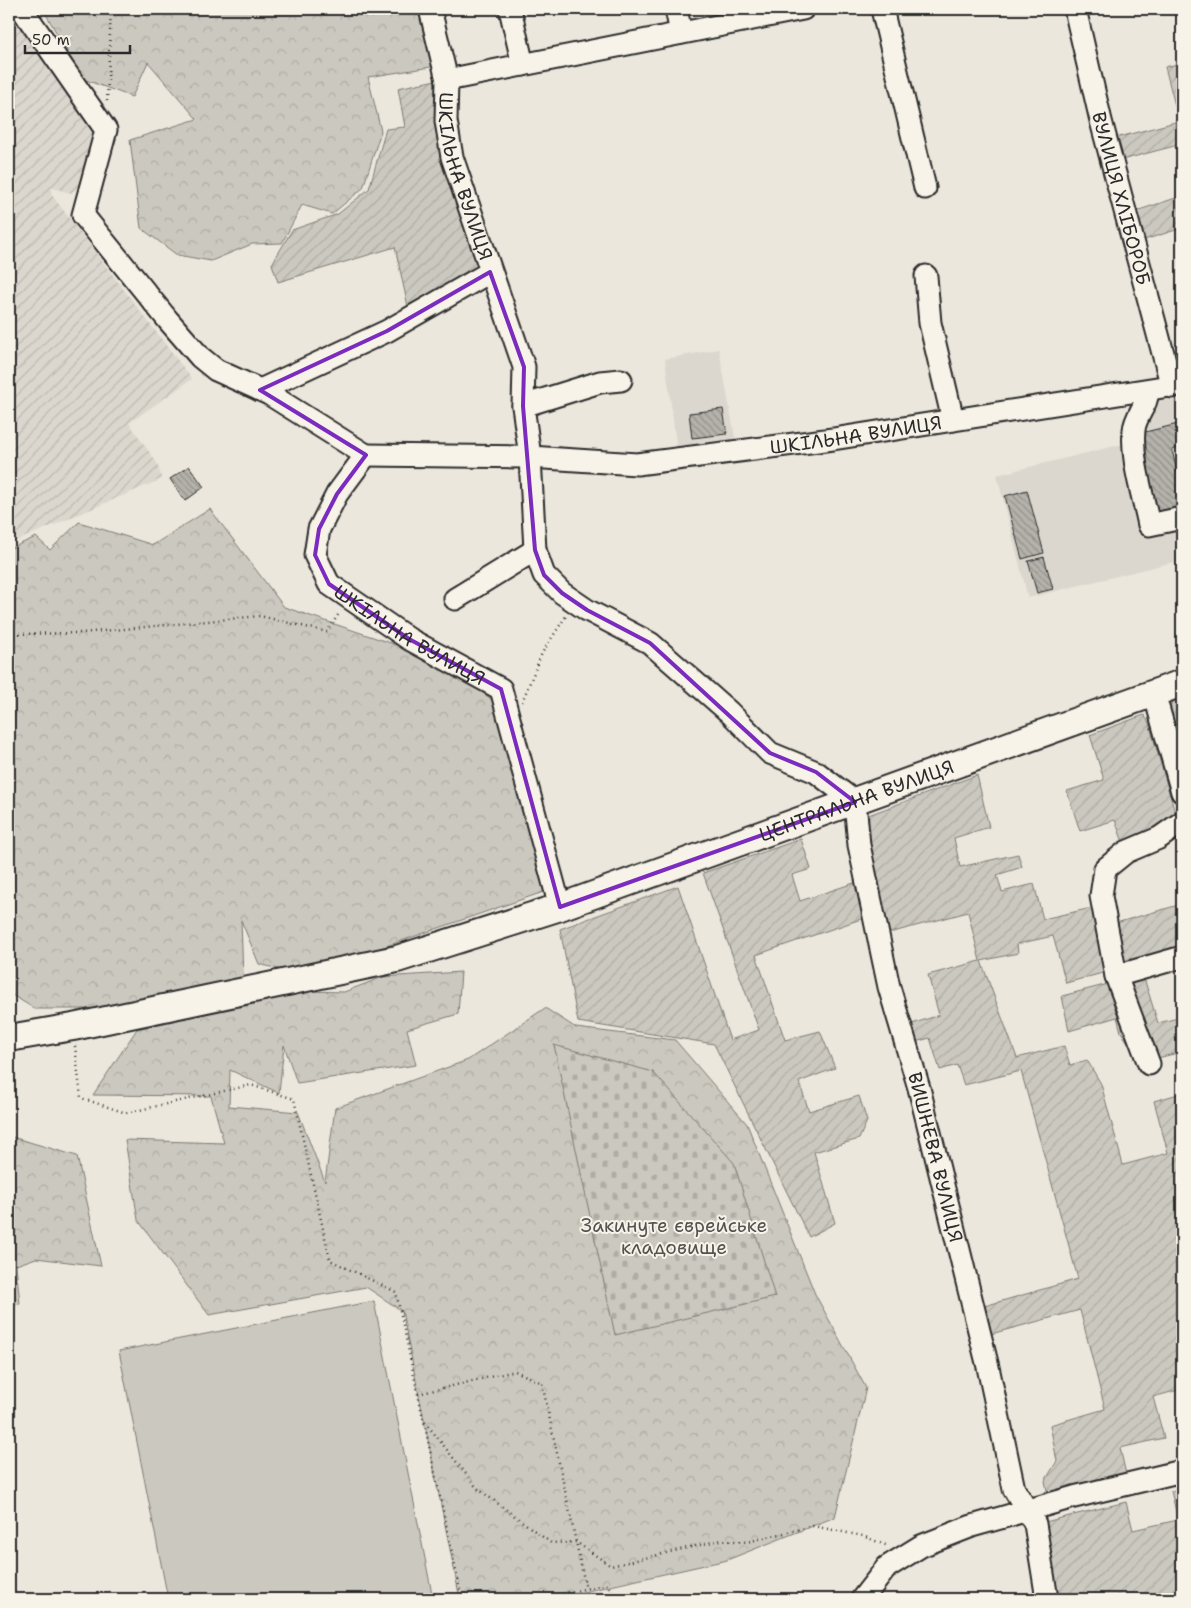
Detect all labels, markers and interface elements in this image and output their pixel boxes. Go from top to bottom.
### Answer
scale bar [25,22,130,54]
text: 50 m [32,30,70,50]
street label: ШКІЛЬНА ВУЛИЦЯ [433,92,498,264]
street label: ВУЛИЦЯ ХЛІБОРОБ [1086,109,1156,288]
street label: ШКІЛЬНА ВУЛИЦЯ [768,410,944,460]
street label: ШКІЛЬНА ВУЛИЦЯ [329,579,490,691]
street label: ЦЕНТРАЛЬНА ВУЛИЦЯ [756,754,957,847]
street label: ВИШНЕВА ВУЛИЦЯ [902,1069,969,1245]
park label: Закинуте єврейське кладовище [581,1213,767,1260]

